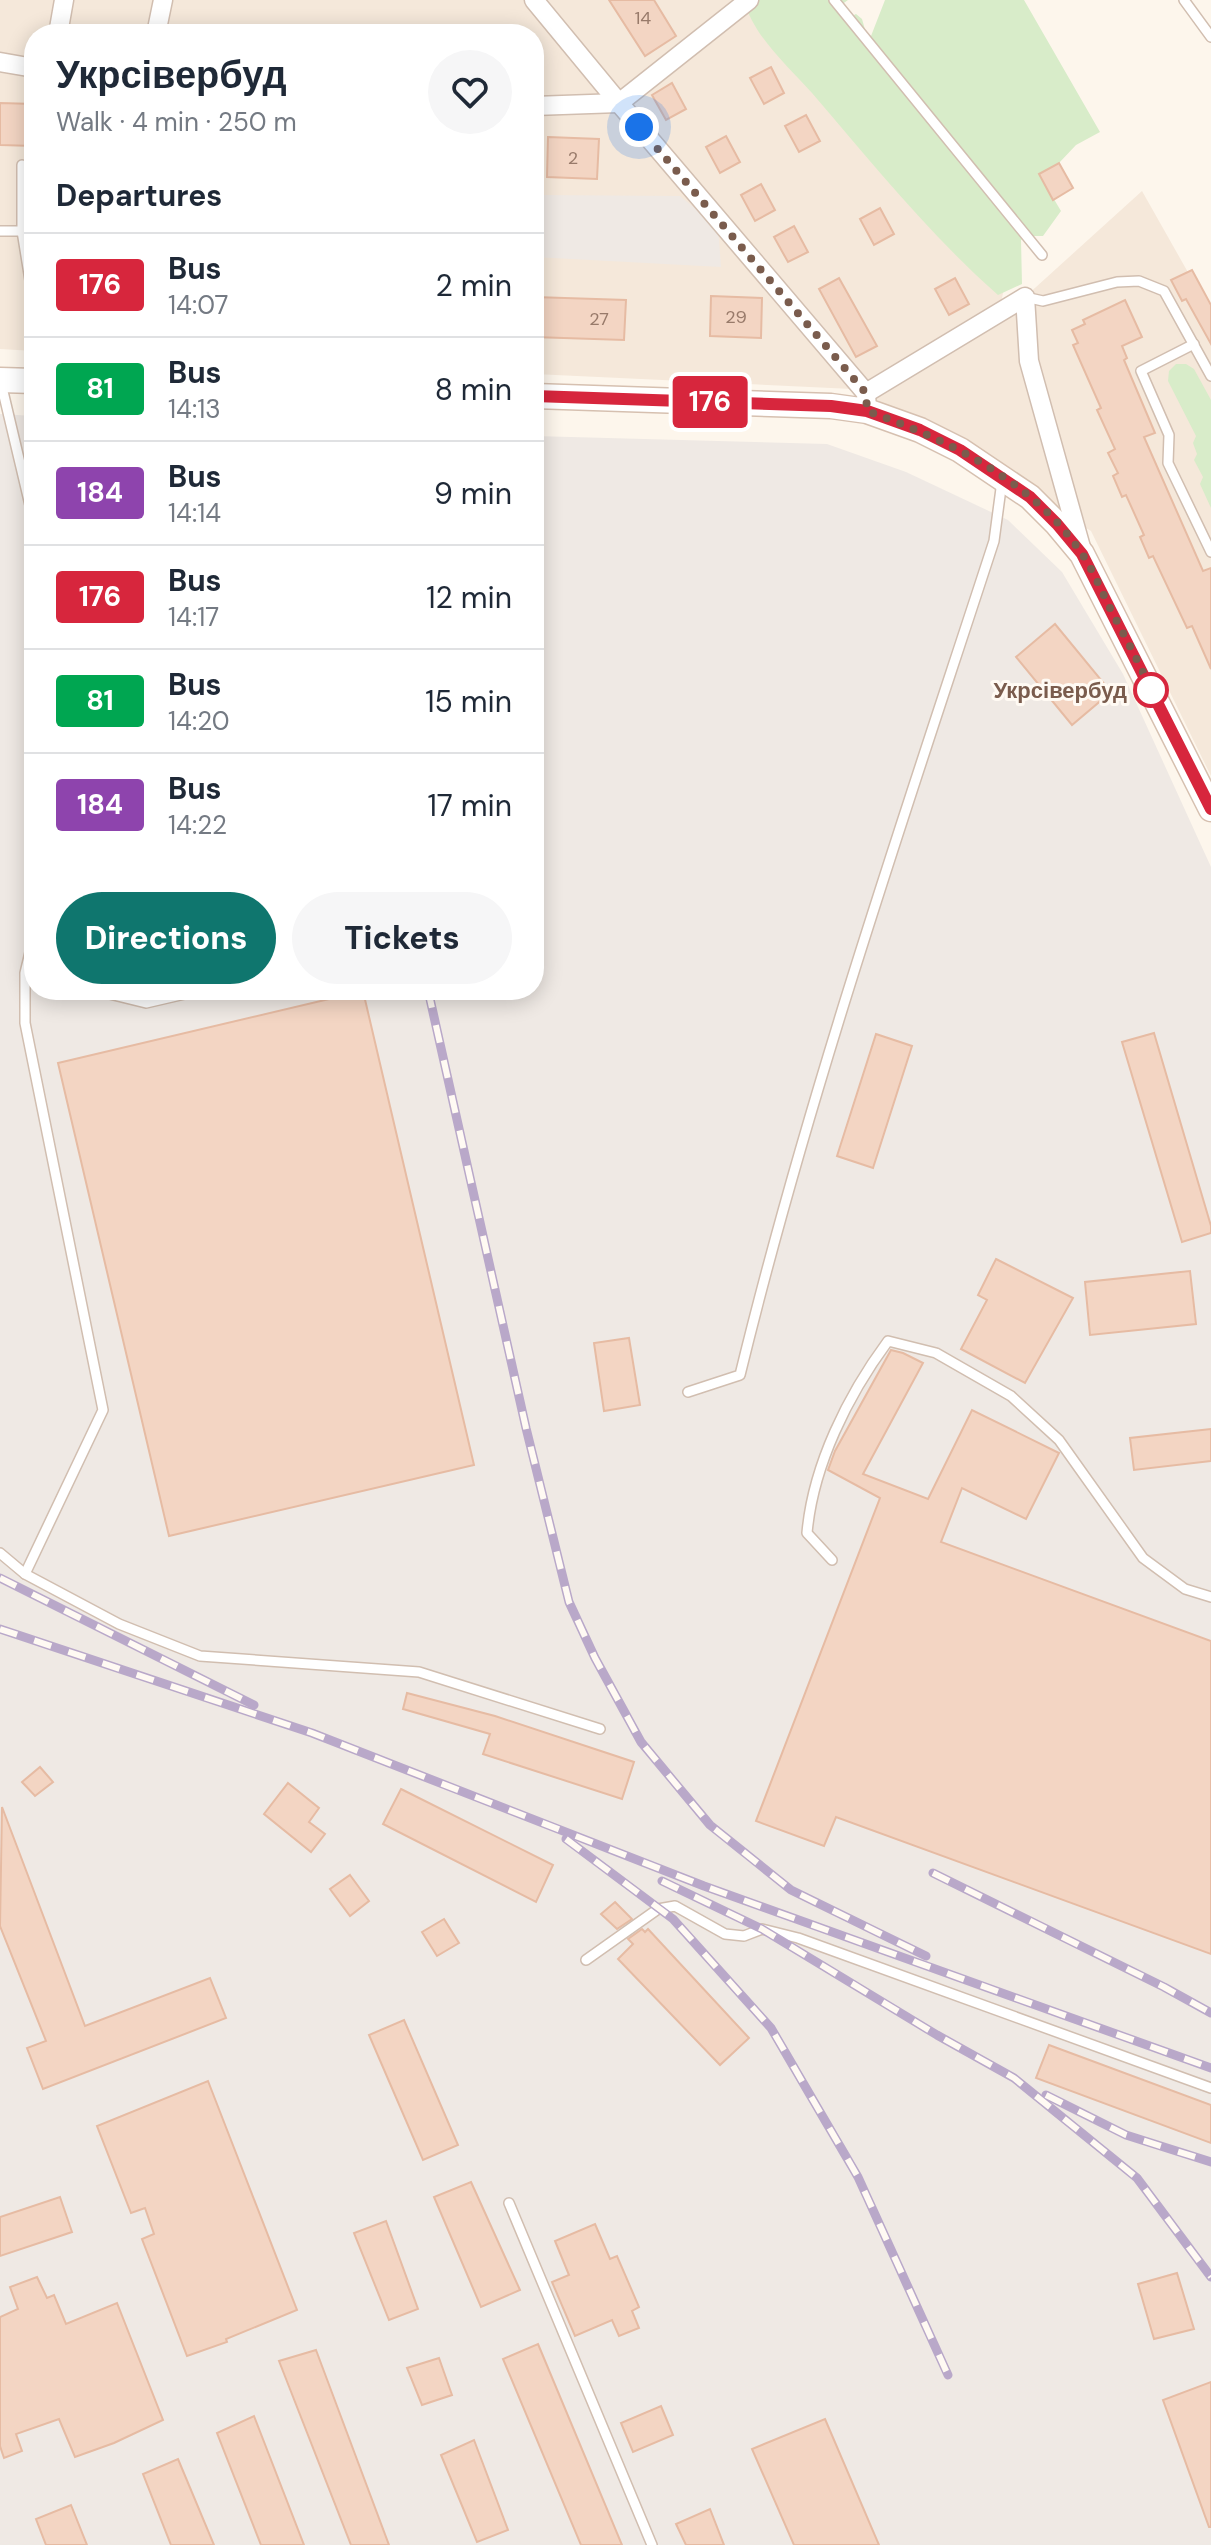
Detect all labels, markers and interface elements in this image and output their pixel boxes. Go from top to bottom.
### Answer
house number: 14 [635,6,651,30]
text: Укрсівербуд [56,50,287,100]
button: heart [428,50,512,134]
text: Walk · 4 min · 250 m [56,105,297,139]
your location [619,107,659,147]
house number: 2 [568,146,578,170]
text: Departures [56,176,222,215]
text: Bus [168,249,222,288]
text: 176 [79,266,121,303]
text: 2 min [436,266,512,305]
text: 14:07 [168,288,228,322]
house number: 29 [725,305,747,329]
house number: 27 [589,307,609,331]
text: Bus [168,353,222,392]
text: 81 [86,370,114,407]
text: 8 min [435,370,512,409]
line badge: 176 [664,376,756,428]
text: 176 [689,383,731,420]
text: 14:13 [168,392,221,426]
text: Bus [168,457,222,496]
text: 184 [77,474,123,511]
text: 9 min [434,474,512,513]
text: 14:14 [168,496,221,530]
text: Bus [168,561,222,600]
text: 176 [79,578,121,615]
text: 12 min [426,578,512,617]
text: 14:17 [168,600,219,634]
text: Bus [168,665,222,704]
marker: Укрсівербуд [1134,673,1168,707]
place label: Укрсівербуд [993,676,1127,705]
text: 81 [86,682,114,719]
text: 15 min [425,682,512,721]
text: 14:20 [168,704,230,738]
text: Bus [168,769,222,808]
text: 184 [77,786,123,823]
text: 17 min [427,786,512,825]
text: 14:22 [168,808,227,842]
button: Directions [56,892,276,984]
button: Tickets [292,892,512,984]

